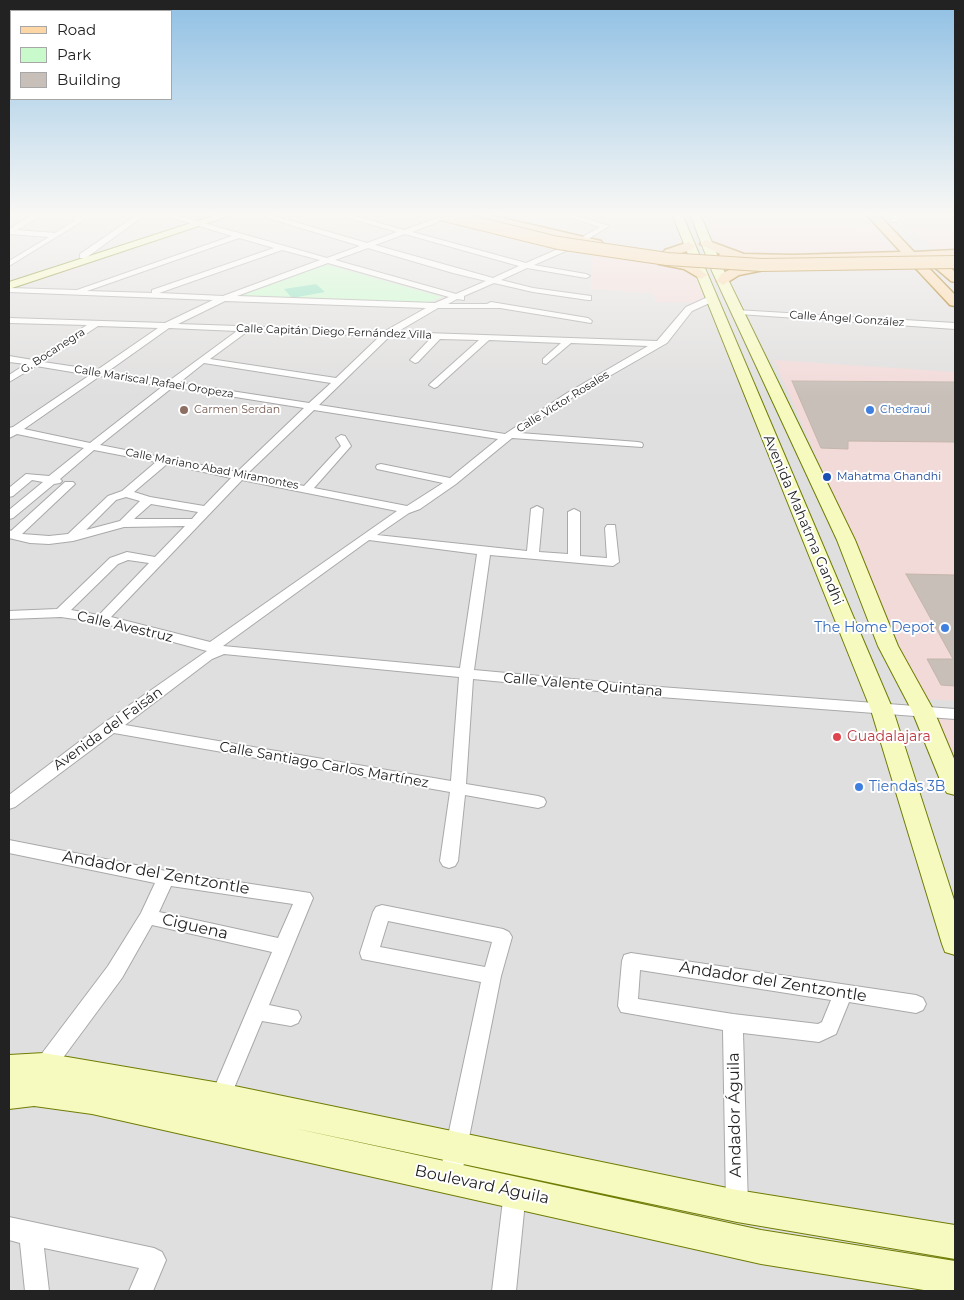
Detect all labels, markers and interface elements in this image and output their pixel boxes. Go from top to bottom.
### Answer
legend [10,10,172,100]
text: Road [57,20,96,39]
text: Park [57,45,91,64]
text: Building [57,70,121,89]
street label: Calle Ángel González [789,308,905,330]
street label: Calle Capitán Diego Fernández Villa [236,322,432,342]
street label: G. Bocanegra [18,325,88,377]
street label: Calle Mariscal Rafael Oropeza [73,363,235,401]
street label: Calle Víctor Rosales [514,368,612,436]
place label: Carmen Serdan [194,403,280,417]
place label: Chedraui [880,403,930,417]
marker: Carmen Serdan [178,404,190,416]
marker: Chedraui [864,404,876,416]
street label: Avenida Mahatma Gandhi [759,432,847,608]
street label: Calle Mariano Abad Miramontes [124,446,300,492]
place label: Mahatma Ghandhi [837,470,941,484]
marker: Mahatma Ghandhi [821,471,833,483]
street label: Calle Avestruz [75,608,175,646]
place label: The Home Depot [814,620,935,636]
marker: The Home Depot [939,622,951,634]
street label: Calle Valente Quintana [503,670,663,700]
street label: Avenida del Faisán [50,684,166,774]
place label: Guadalajara [847,729,931,745]
marker: Guadalajara [831,731,843,743]
street label: Calle Santiago Carlos Martínez [218,738,430,792]
place label: Tiendas 3B [869,779,945,795]
marker: Tiendas 3B [853,781,865,793]
street label: Andador del Zentzontle [61,847,251,899]
street label: Ciguena [160,910,230,944]
street label: Andador del Zentzontle [678,958,868,1006]
street label: Andador Águila [724,1052,746,1178]
street label: Boulevard Águila [413,1161,551,1209]

